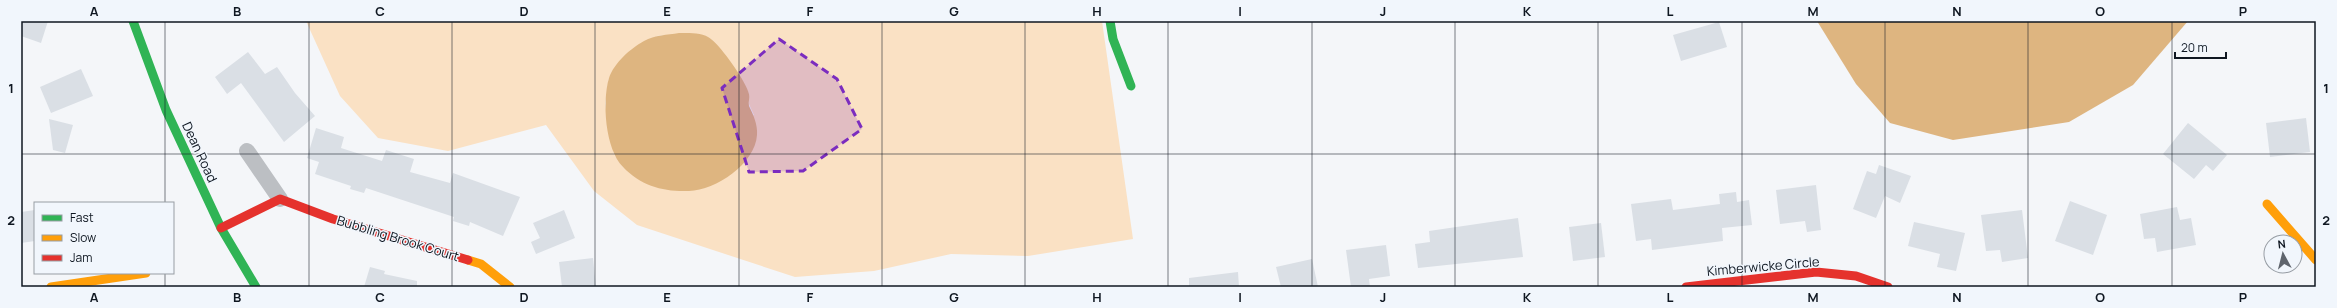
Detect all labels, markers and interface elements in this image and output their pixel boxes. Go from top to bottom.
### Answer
text: A [90,2,99,20]
text: B [233,2,241,20]
text: C [375,2,385,20]
text: D [519,2,529,20]
text: E [663,2,671,20]
text: F [807,2,814,20]
text: G [949,2,959,20]
text: H [1092,2,1102,20]
text: I [1238,2,1242,20]
text: J [1380,2,1386,20]
text: K [1523,2,1532,20]
text: L [1667,2,1674,20]
text: M [1807,2,1819,20]
text: N [1952,2,1962,20]
text: O [2095,2,2105,20]
text: P [2239,2,2247,20]
scale bar [2175,34,2226,60]
text: 20 m [2181,39,2208,56]
text: 1 [8,79,14,97]
text: 1 [2323,79,2329,97]
street label: Dean Road [178,119,222,185]
legend [34,202,174,274]
text: Fast [70,209,94,226]
text: 2 [7,211,15,229]
street label: Bubbling Brook Court [335,211,461,265]
text: 2 [2322,211,2330,229]
text: Slow [70,229,96,246]
north arrow [2263,234,2303,274]
text: N [2277,236,2287,252]
text: Jam [70,249,92,266]
street label: Kimberwicke Circle [1706,252,1820,280]
text: A [90,288,99,306]
text: B [233,288,241,306]
text: C [375,288,385,306]
text: D [519,288,529,306]
text: E [663,288,671,306]
text: F [807,288,814,306]
text: G [949,288,959,306]
text: H [1092,288,1102,306]
text: I [1238,288,1242,306]
text: J [1380,288,1386,306]
text: K [1523,288,1532,306]
text: L [1667,288,1674,306]
text: M [1807,288,1819,306]
text: N [1952,288,1962,306]
text: O [2095,288,2105,306]
text: P [2239,288,2247,306]

